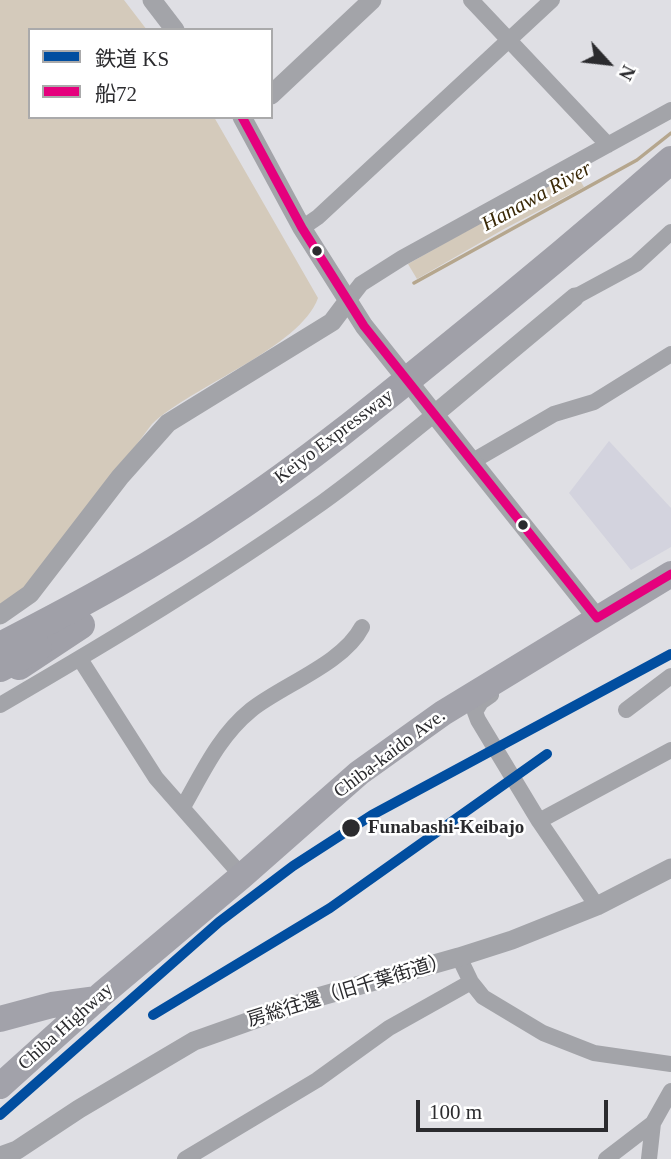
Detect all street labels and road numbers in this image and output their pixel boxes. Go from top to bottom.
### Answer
street label: Keiyo Expressway [270,385,398,489]
street label: Chiba-kaido Ave. [330,705,450,803]
street label: 房総往還（旧千葉街道） [245,950,451,1032]
street label: Chiba Highway [14,978,118,1076]

